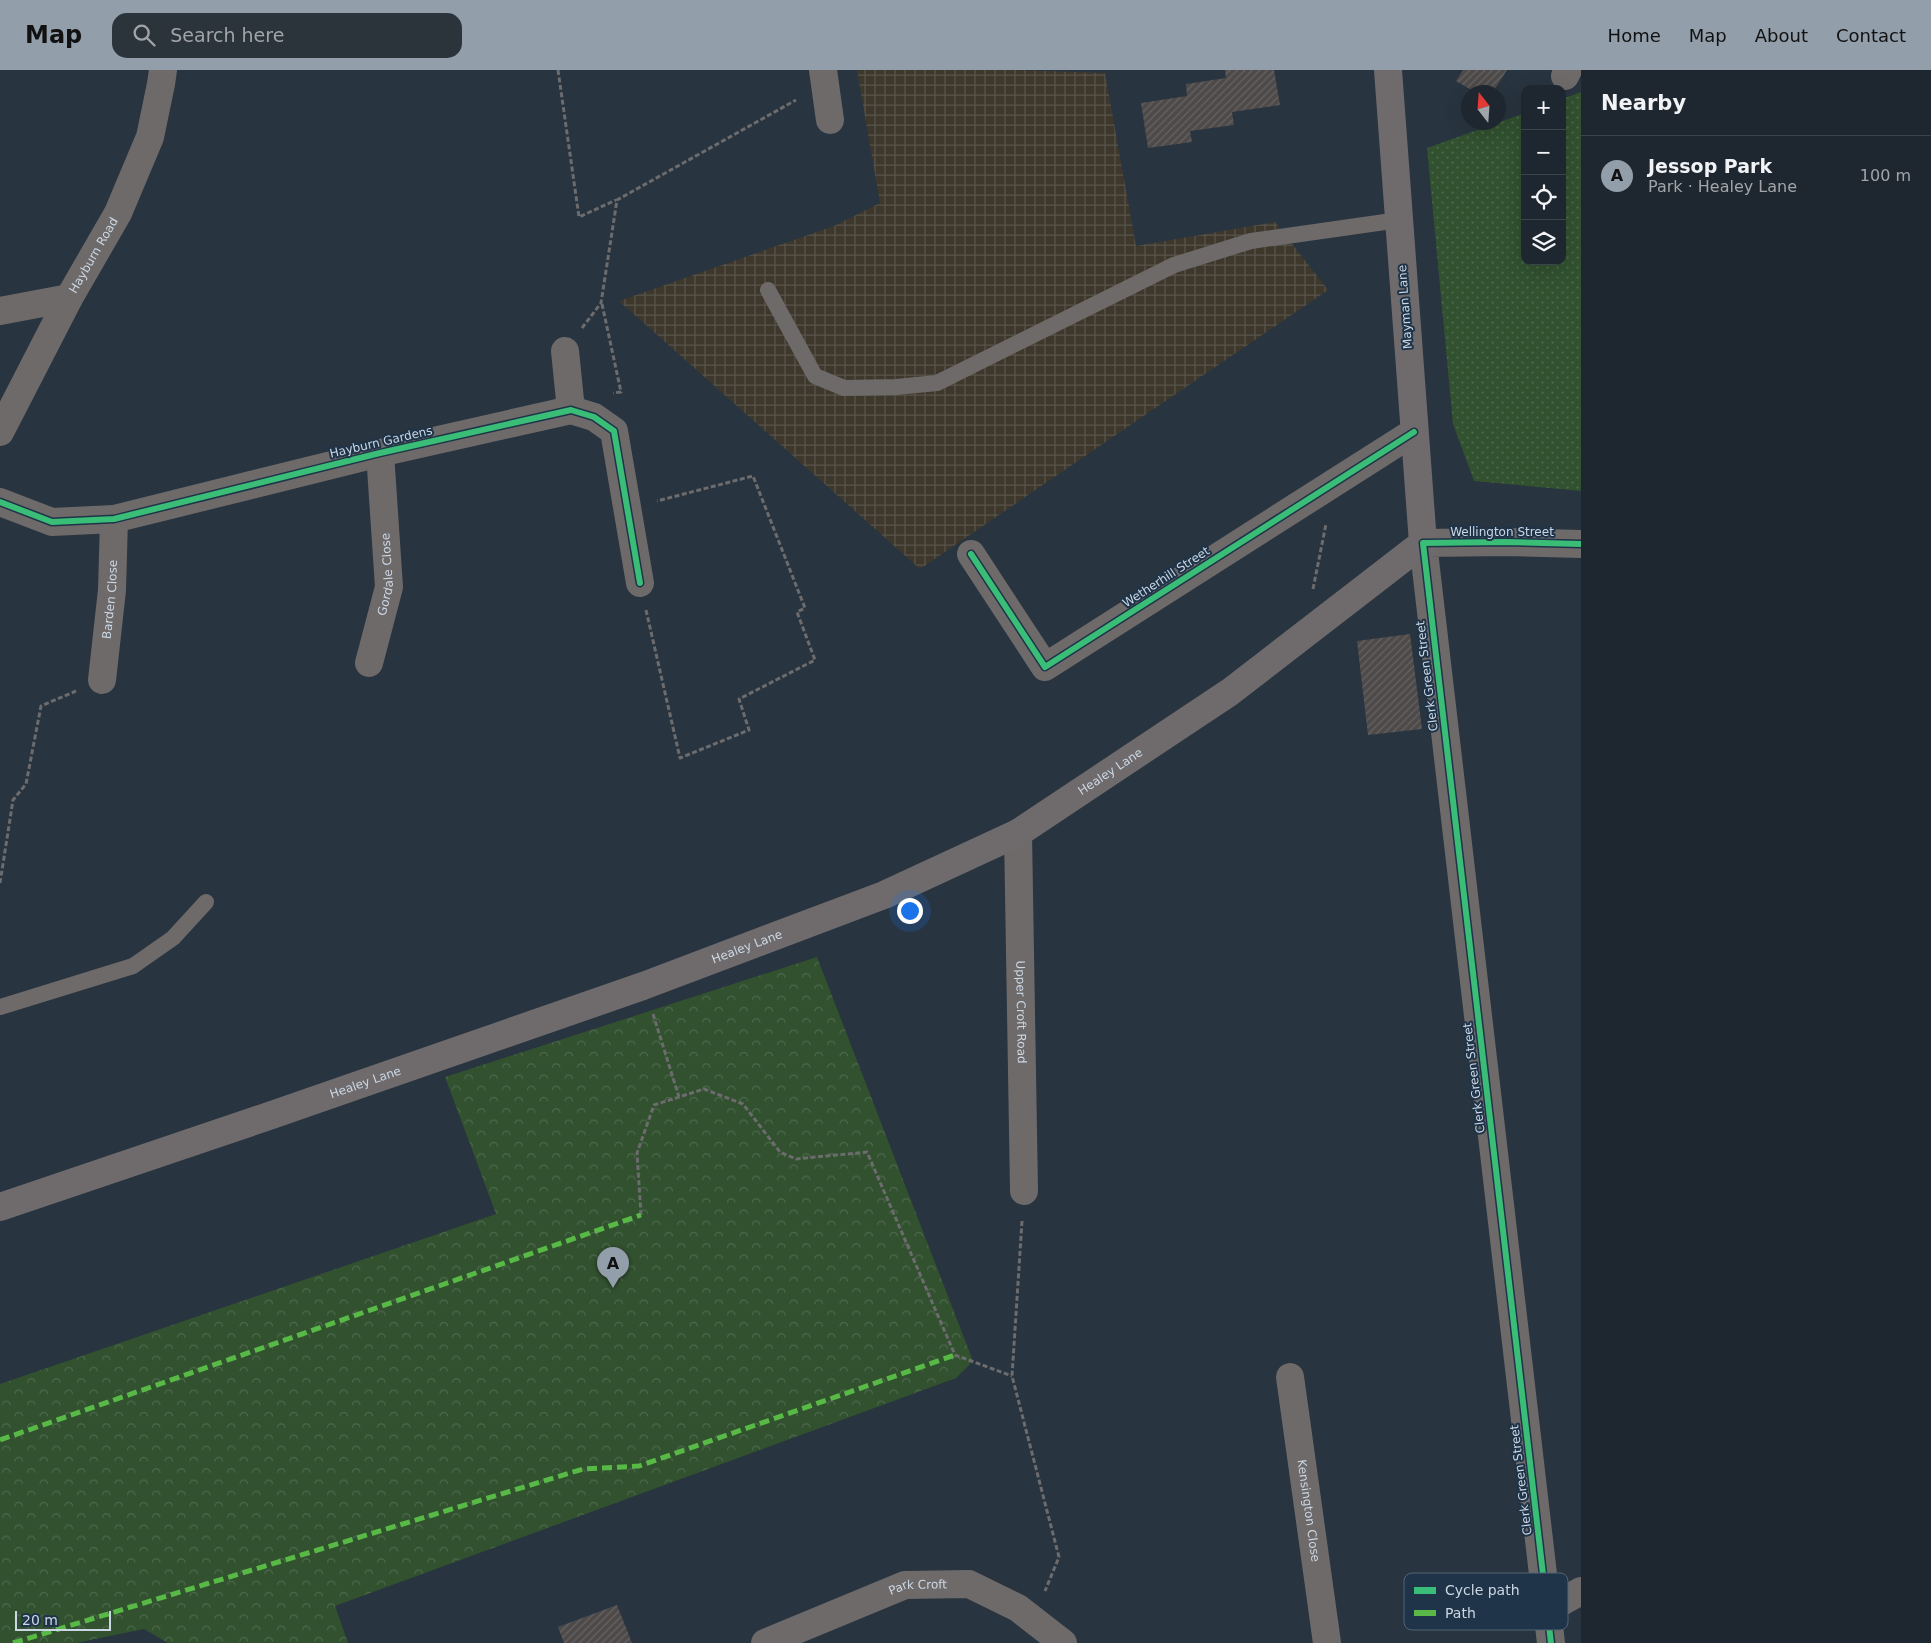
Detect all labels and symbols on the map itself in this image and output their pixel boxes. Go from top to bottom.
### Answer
north arrow [1461,85,1506,130]
street label: Hayburn Road [66,215,121,296]
street label: Mayman Lane [1395,264,1415,350]
street label: Hayburn Gardens [328,423,434,461]
street label: Wellington Street [1450,525,1554,539]
street label: Gordale Close [375,532,396,617]
street label: Wetherhill Street [1120,544,1212,610]
street label: Barden Close [100,560,120,640]
street label: Clerk Green Street [1413,620,1441,732]
street label: Healey Lane [1075,745,1145,798]
your location [897,898,923,924]
street label: Healey Lane [710,927,784,966]
street label: Upper Croft Road [1013,960,1029,1064]
street label: Clerk Green Street [1460,1022,1488,1134]
street label: Healey Lane [328,1064,403,1101]
pin: A [597,1247,629,1288]
street label: Clerk Green Street [1507,1424,1535,1536]
street label: Kensington Close [1295,1459,1323,1563]
legend [1404,1573,1568,1630]
street label: Park Croft [887,1577,947,1598]
text: Cycle path [1445,1582,1520,1598]
text: Path [1445,1605,1476,1621]
scale bar [15,1608,111,1631]

